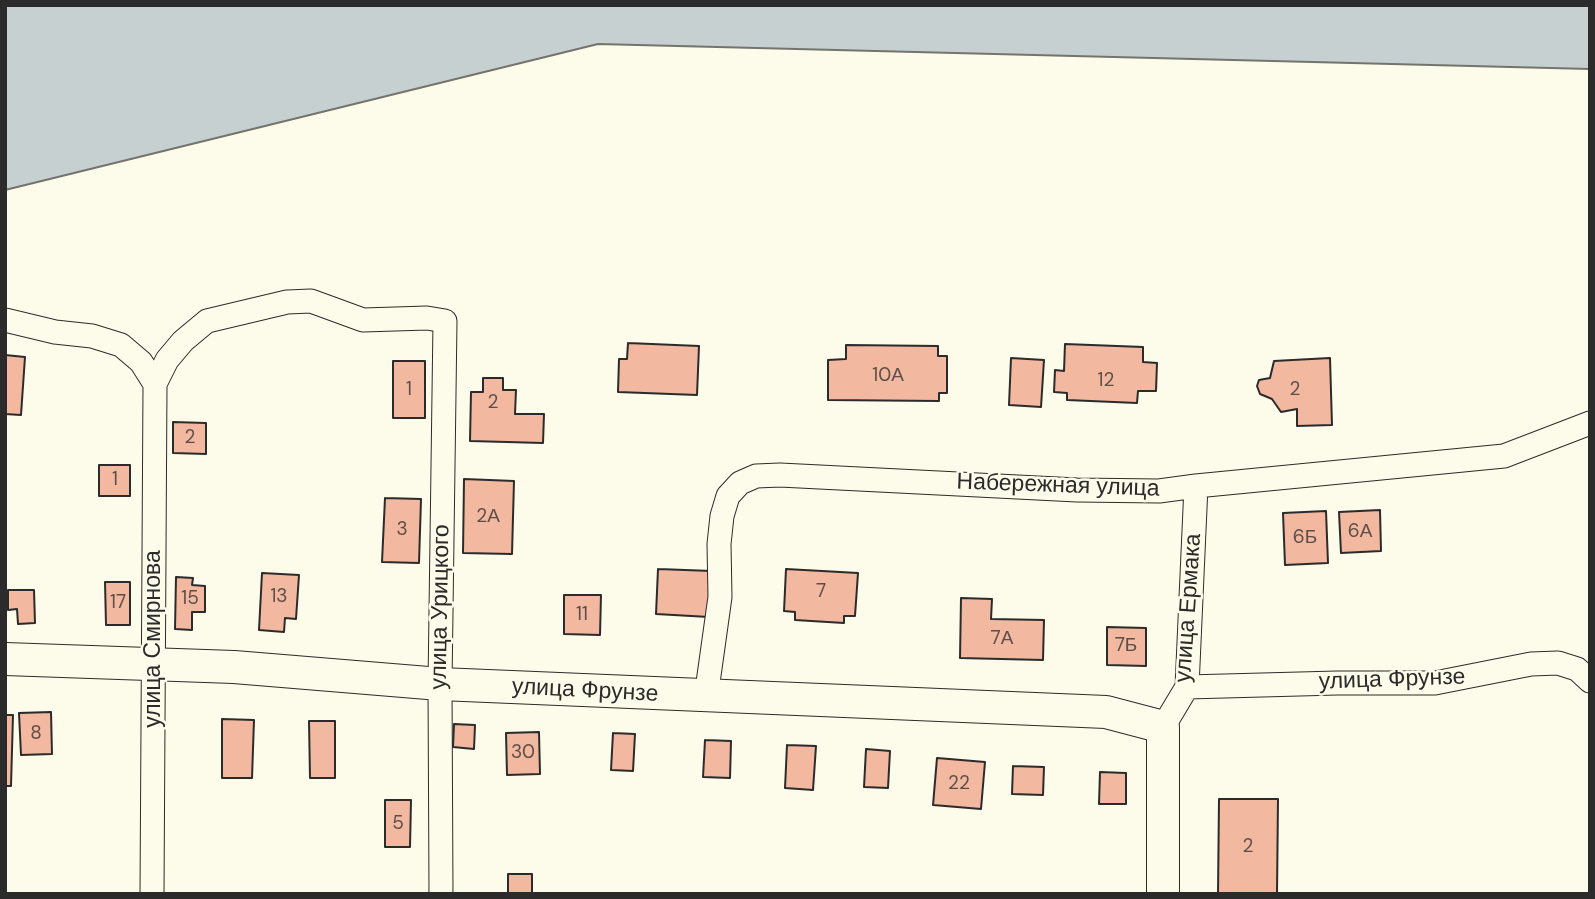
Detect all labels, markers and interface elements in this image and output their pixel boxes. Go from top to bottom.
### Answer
house number: 10А [872,365,904,387]
house number: 12 [1098,370,1114,392]
house number: 1 [406,379,412,401]
house number: 2 [1290,379,1300,401]
house number: 2 [488,392,498,414]
house number: 2 [185,427,195,449]
house number: 1 [112,469,118,491]
street label: Набережная улица [956,469,1160,503]
house number: 2А [476,506,500,528]
house number: 3 [396,519,408,541]
house number: 6А [1348,521,1372,543]
street label: улица Урицкого [426,524,456,690]
house number: 6Б [1293,527,1317,549]
street label: улица Ермака [1170,532,1208,684]
street label: улица Смирнова [140,550,168,728]
house number: 7 [816,581,826,603]
house number: 13 [270,586,288,608]
house number: 15 [181,588,199,610]
house number: 17 [110,592,126,614]
house number: 11 [576,604,588,626]
house number: 7А [991,628,1013,650]
house number: 7Б [1115,635,1137,657]
street label: улица Фрунзе [1318,664,1466,696]
street label: улица Фрунзе [511,673,659,709]
house number: 8 [30,723,42,745]
house number: 30 [511,742,535,764]
house number: 22 [948,773,970,795]
house number: 5 [392,813,404,835]
house number: 2 [1243,836,1253,858]

